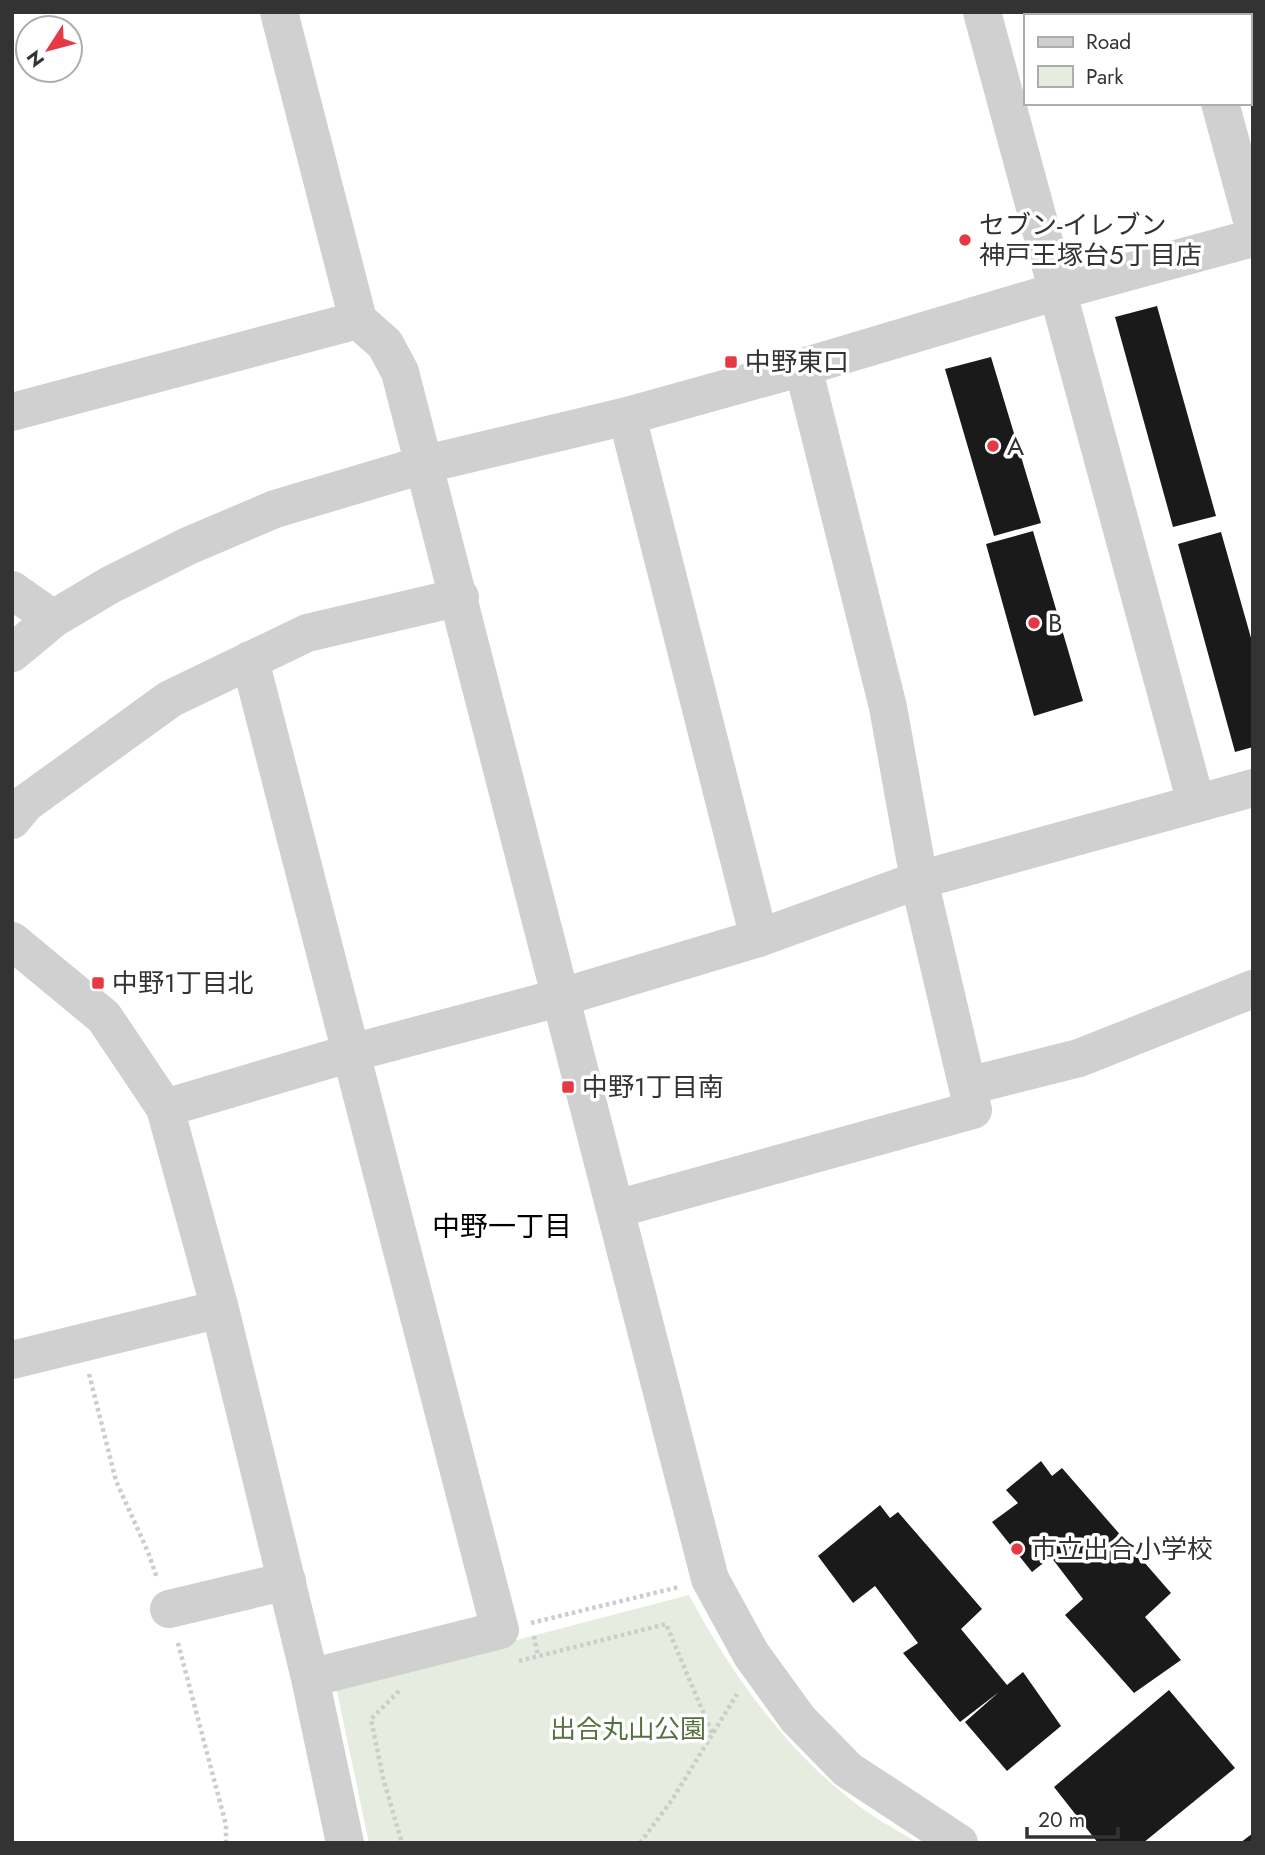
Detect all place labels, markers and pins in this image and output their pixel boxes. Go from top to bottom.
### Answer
place label: セブン-イレブン 神戸王塚台5丁目店 [979,206,1202,274]
marker: セブン-イレブン 神戸王塚台5丁目店 [957,232,973,248]
place label: 中野東口 [745,343,849,381]
marker: 中野東口 [723,354,739,370]
place label: A [1007,427,1025,465]
marker: A [985,438,1001,454]
place label: B [1048,604,1063,642]
marker: B [1026,615,1042,631]
place label: 中野1丁目北 [112,964,254,1002]
marker: 中野1丁目北 [90,975,106,991]
place label: 中野1丁目南 [582,1068,724,1106]
marker: 中野1丁目南 [560,1079,576,1095]
place label: 市立出合小学校 [1031,1530,1213,1568]
marker: 市立出合小学校 [1009,1541,1025,1557]

